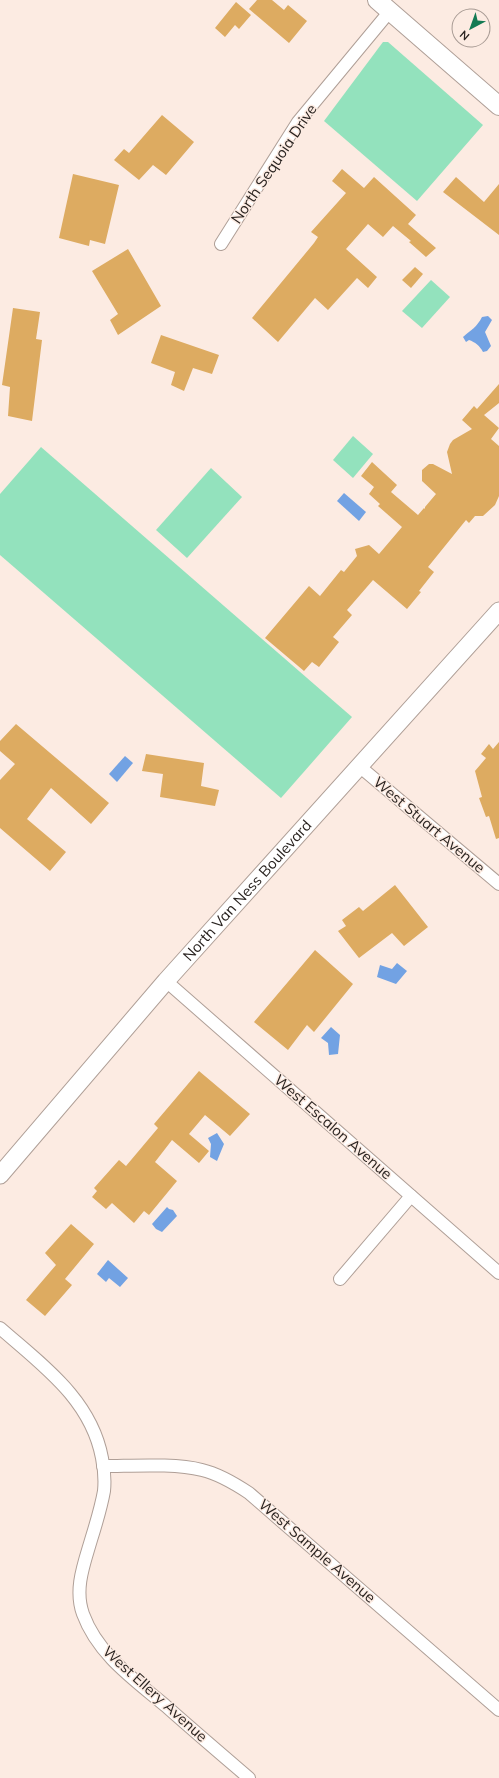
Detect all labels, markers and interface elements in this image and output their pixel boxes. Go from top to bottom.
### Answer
north arrow [451,8,491,48]
text: N [457,28,472,44]
street label: North Sequoia Drive [227,100,321,227]
street label: West Stuart Avenue [370,772,489,877]
street label: North Van Ness Boulevard [179,816,315,965]
street label: West Escalon Avenue [270,1070,396,1183]
street label: West Sample Avenue [255,1495,380,1607]
street label: West Ellery Avenue [99,1642,212,1746]

